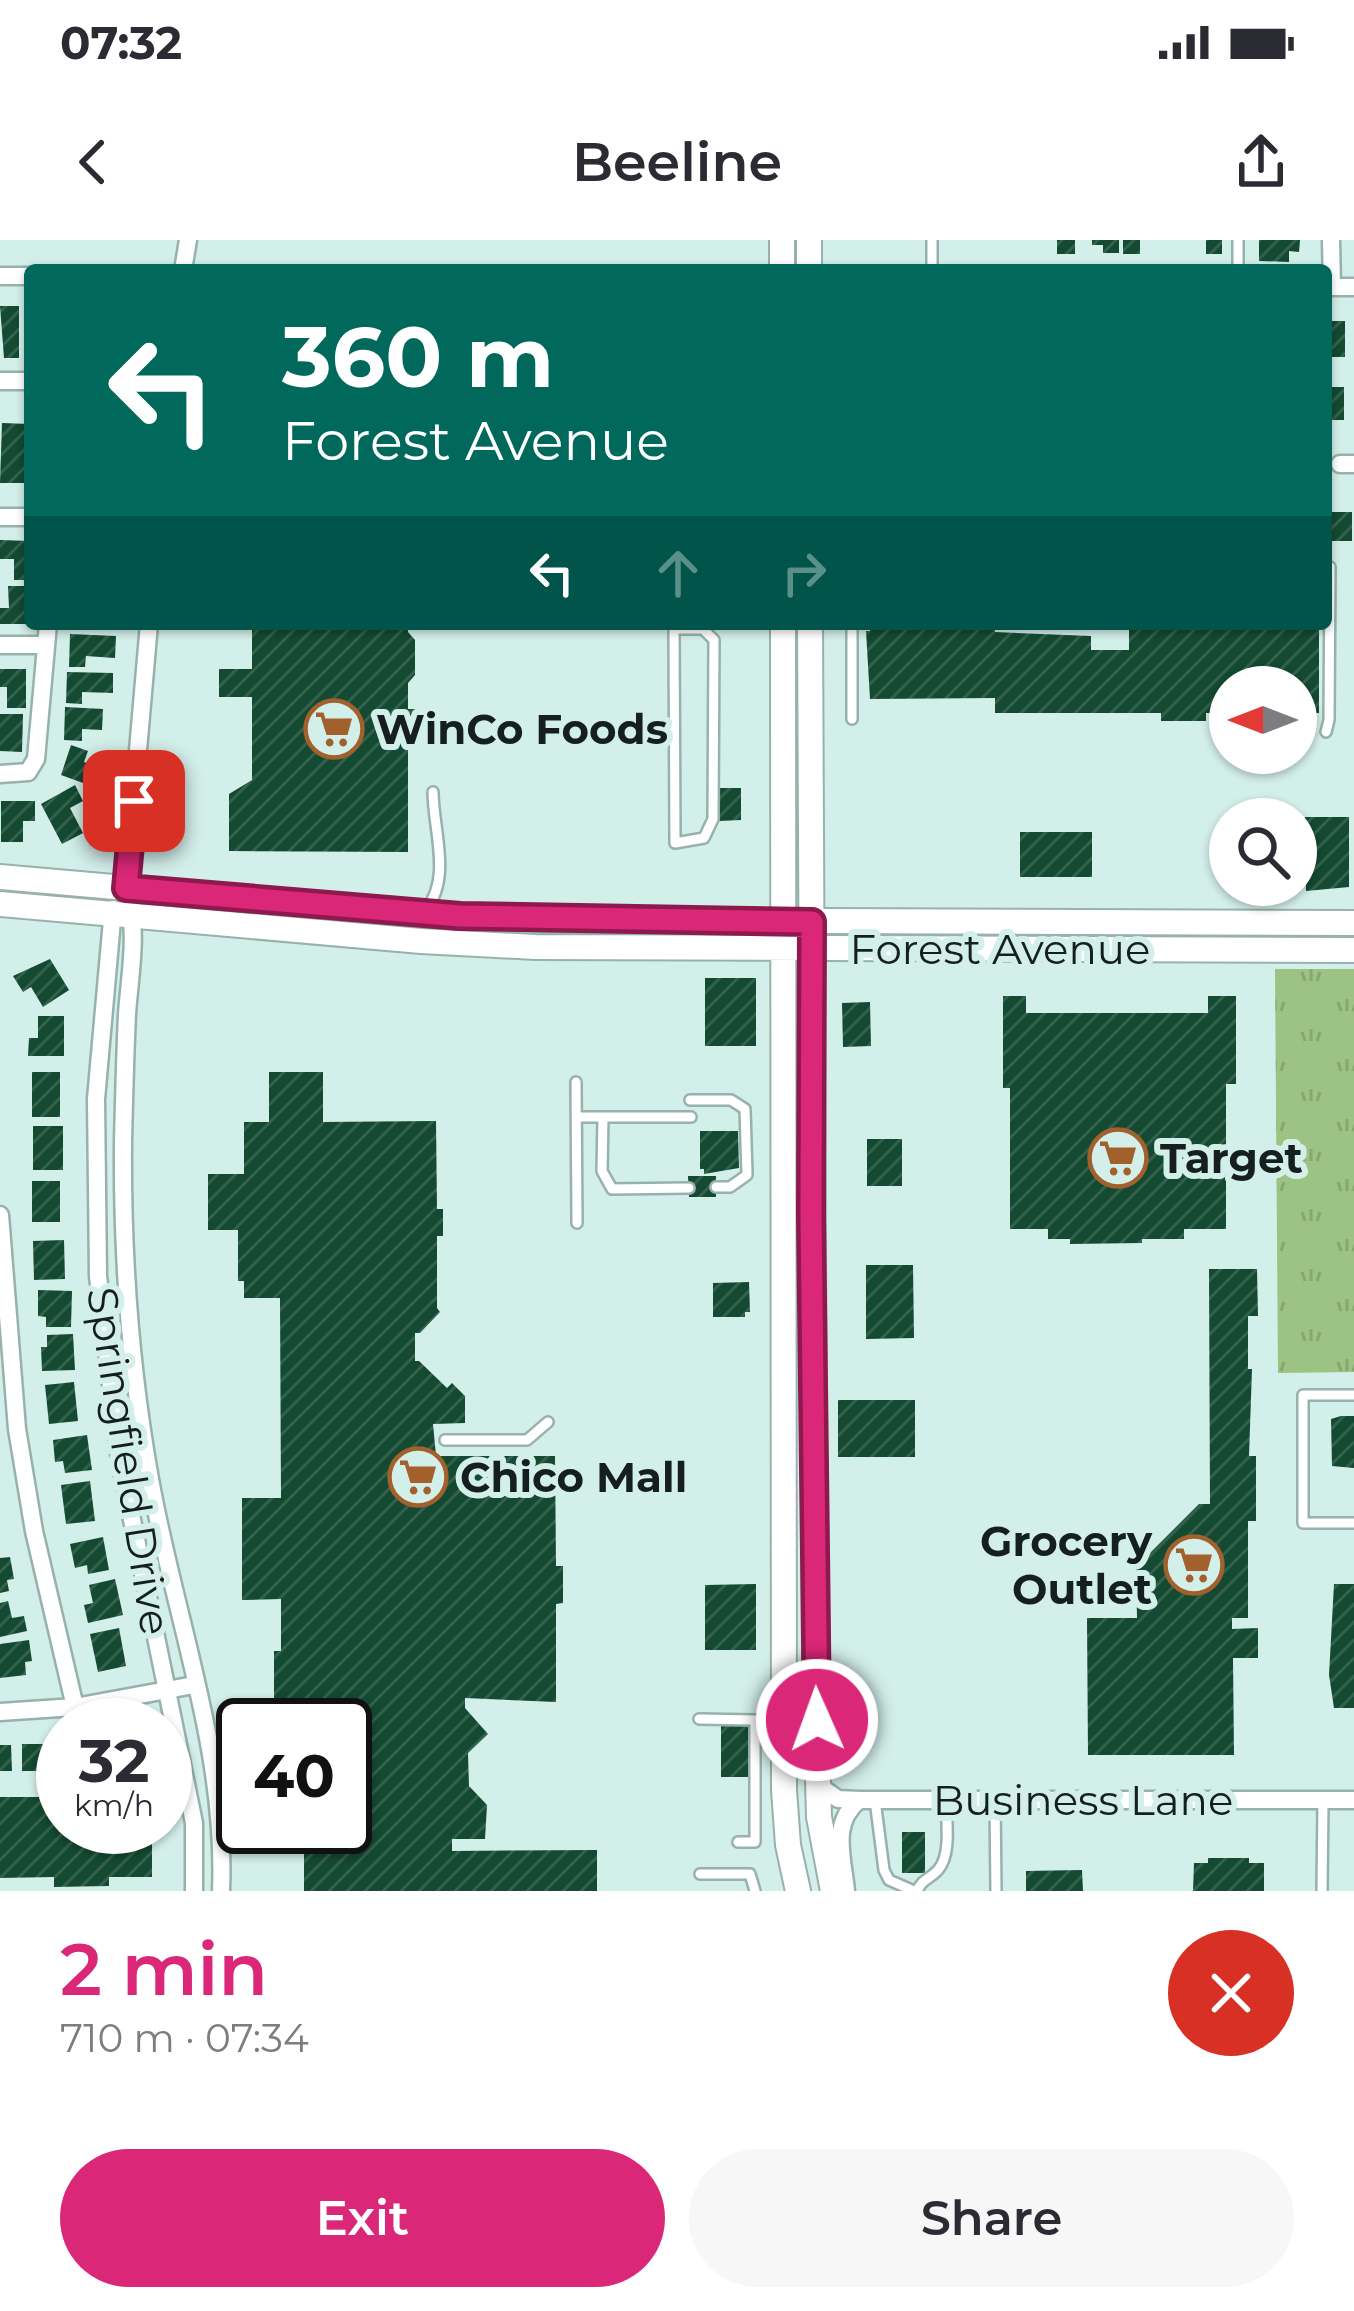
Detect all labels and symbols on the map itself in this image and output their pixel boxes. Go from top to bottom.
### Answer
north arrow [1209,666,1317,774]
supermarket icon: WinCo Foods [303,698,365,760]
place label: WinCo Foods [376,703,668,755]
pin [83,750,185,852]
street label: Forest Avenue [850,923,1150,975]
supermarket icon: Target [1087,1127,1149,1189]
place label: Target [1160,1132,1303,1184]
street label: Springfield Drive [76,1284,182,1638]
supermarket icon: Chico Mall [387,1446,449,1508]
place label: Chico Mall [460,1451,687,1503]
place label: Grocery Outlet [980,1515,1153,1615]
supermarket icon: Grocery Outlet [1163,1534,1225,1596]
position arrow [754,1657,880,1783]
speed limit sign: 40 [216,1698,372,1854]
street label: Business Lane [933,1774,1233,1826]

